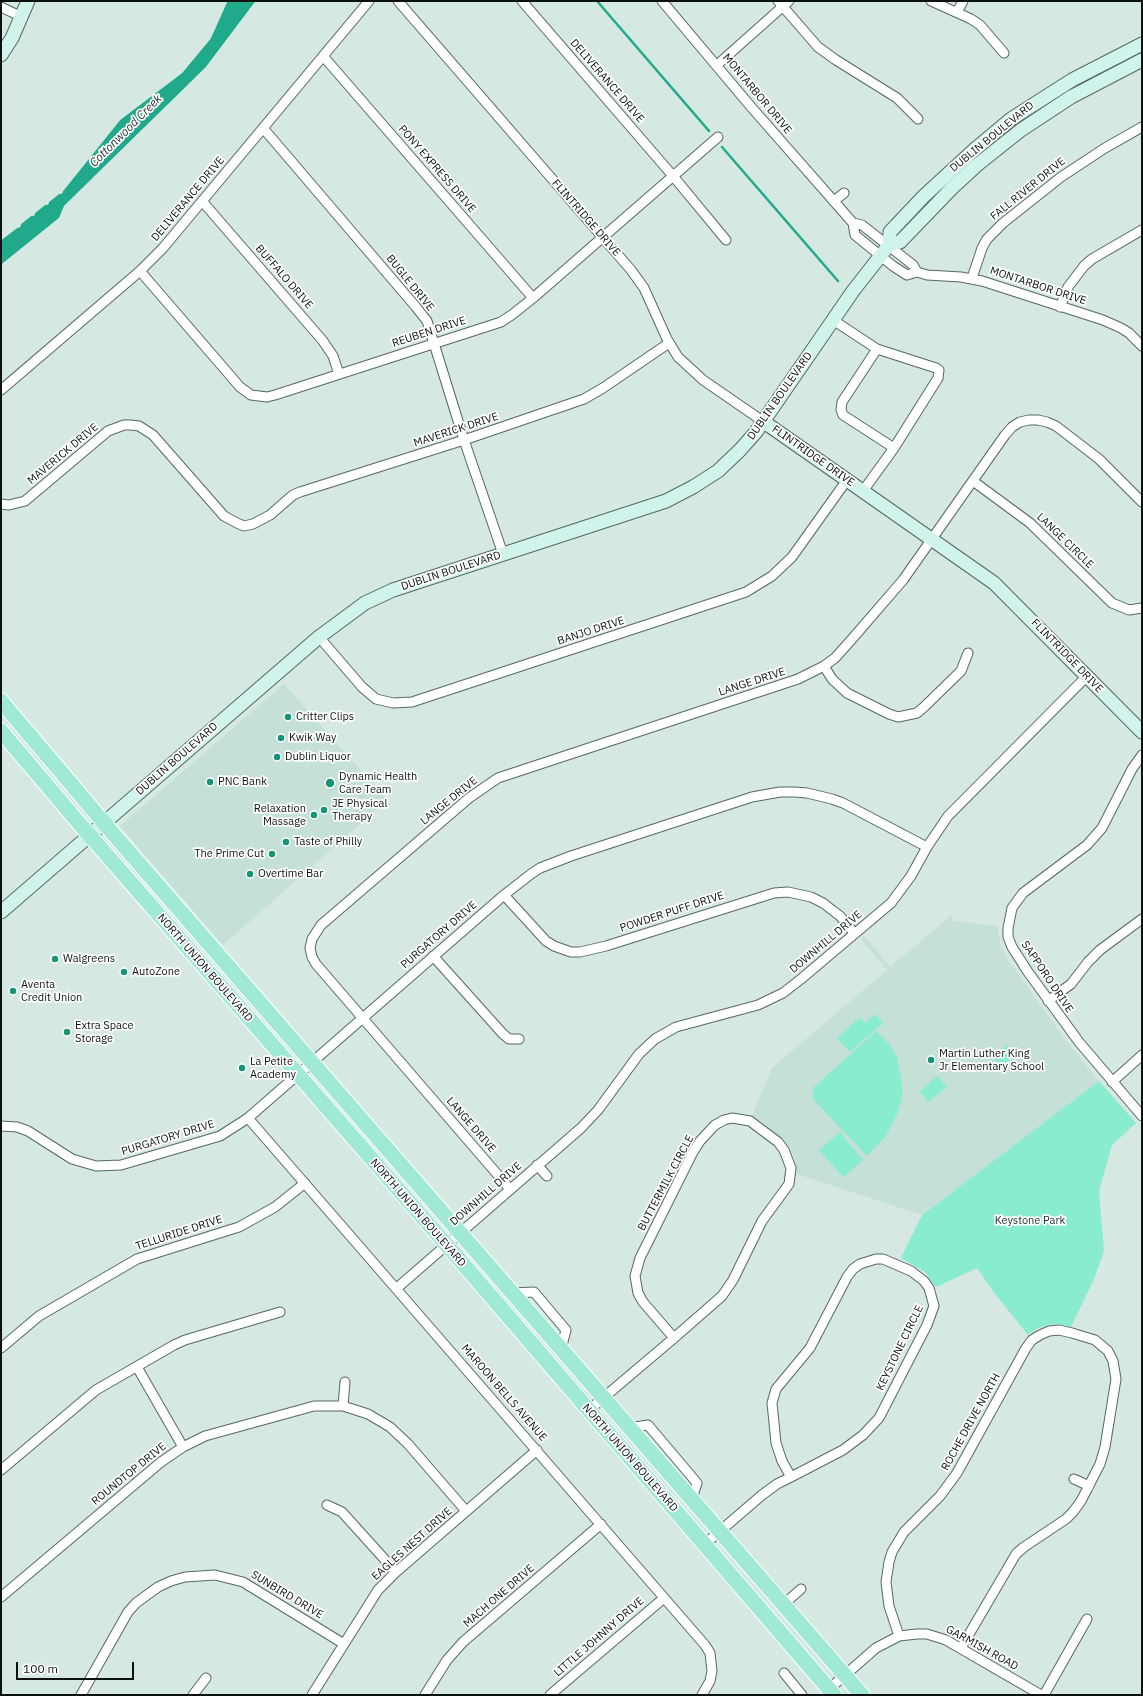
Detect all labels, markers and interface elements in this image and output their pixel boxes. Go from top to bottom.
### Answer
street label: DELIVERANCE DRIVE [567,36,647,126]
street label: MONTARBOR DRIVE [720,51,794,137]
water label: Cottonwood Creek [87,92,165,170]
street label: DUBLIN BOULEVARD [947,99,1037,175]
street label: PONY EXPRESS DRIVE [395,122,479,216]
street label: DELIVERANCE DRIVE [149,154,227,244]
street label: FALL RIVER DRIVE [988,155,1068,223]
street label: FLINTRIDGE DRIVE [549,177,623,259]
street label: BUFFALO DRIVE [252,242,316,312]
street label: BUGLE DRIVE [383,252,437,314]
street label: MONTARBOR DRIVE [988,264,1088,308]
street label: REUBEN DRIVE [390,314,468,350]
street label: DUBLIN BOULEVARD [745,350,815,442]
street label: MAVERICK DRIVE [412,410,500,450]
street label: MAVERICK DRIVE [25,421,101,487]
street label: FLINTRIDGE DRIVE [769,423,857,489]
street label: LANGE CIRCLE [1034,511,1096,571]
street label: DUBLIN BOULEVARD [399,549,503,593]
street label: BANJO DRIVE [556,614,626,648]
street label: FLINTRIDGE DRIVE [1028,616,1106,696]
street label: LANGE DRIVE [717,665,787,699]
place label: Critter Clips [296,710,354,724]
marker: Critter Clips [283,712,293,722]
street label: DUBLIN BOULEVARD [133,720,221,798]
place label: Kwik Way [289,731,336,745]
marker: Kwik Way [276,733,286,743]
place label: Dublin Liquor [285,750,351,764]
marker: Dublin Liquor [272,752,282,762]
place label: Dynamic Health Care Team [339,770,417,796]
street label: LANGE DRIVE [418,774,480,828]
place label: PNC Bank [218,775,267,789]
marker: PNC Bank [205,777,215,787]
marker: Dynamic Health Care Team [324,777,336,789]
place label: JE Physical Therapy [332,797,387,823]
place label: Relaxation Massage [254,802,306,828]
marker: JE Physical Therapy [319,805,329,815]
marker: Relaxation Massage [309,810,319,820]
place label: Taste of Philly [294,835,362,849]
marker: Taste of Philly [281,837,291,847]
place label: The Prime Cut [194,847,264,861]
marker: The Prime Cut [267,849,277,859]
place label: Overtime Bar [258,867,323,881]
marker: Overtime Bar [245,869,255,879]
street label: POWDER PUFF DRIVE [618,889,726,935]
street label: PURGATORY DRIVE [398,898,480,972]
street label: DOWNHILL DRIVE [787,908,865,976]
street label: NORTH UNION BOULEVARD [154,911,256,1025]
street label: SAPPORO DRIVE [1018,939,1076,1015]
place label: Walgreens [63,952,115,966]
marker: Walgreens [50,954,60,964]
place label: AutoZone [132,965,180,979]
marker: AutoZone [119,967,129,977]
place label: Aventa Credit Union [21,978,82,1004]
marker: Aventa Credit Union [8,986,18,996]
place label: Extra Space Storage [75,1019,133,1045]
marker: Extra Space Storage [62,1027,72,1037]
place label: Martin Luther King Jr Elementary School [939,1047,1044,1073]
place label: La Petite Academy [250,1055,296,1081]
marker: Martin Luther King Jr Elementary School [926,1055,936,1065]
marker: La Petite Academy [237,1063,247,1073]
street label: LANGE DRIVE [443,1095,499,1155]
street label: PURGATORY DRIVE [120,1118,216,1158]
street label: BUTTERMILK CIRCLE [635,1133,697,1233]
street label: NORTH UNION BOULEVARD [367,1156,469,1270]
street label: DOWNHILL DRIVE [448,1159,524,1229]
street label: TELLURIDE DRIVE [134,1213,224,1253]
park label: Keystone Park [995,1214,1065,1228]
street label: KEYSTONE CIRCLE [874,1303,926,1393]
street label: MAROON BELLS AVENUE [458,1342,550,1444]
street label: ROCHE DRIVE NORTH [939,1371,1003,1473]
street label: NORTH UNION BOULEVARD [579,1401,681,1515]
street label: ROUNDTOP DRIVE [89,1440,169,1508]
street label: EAGLES NEST DRIVE [369,1505,455,1583]
street label: MACH ONE DRIVE [461,1562,537,1630]
street label: SUNBIRD DRIVE [248,1568,326,1622]
street label: LITTLE JOHNNY DRIVE [551,1594,647,1680]
street label: GARMISH ROAD [943,1623,1021,1673]
scale bar [18,1654,136,1680]
text: 100 m [23,1661,58,1676]

